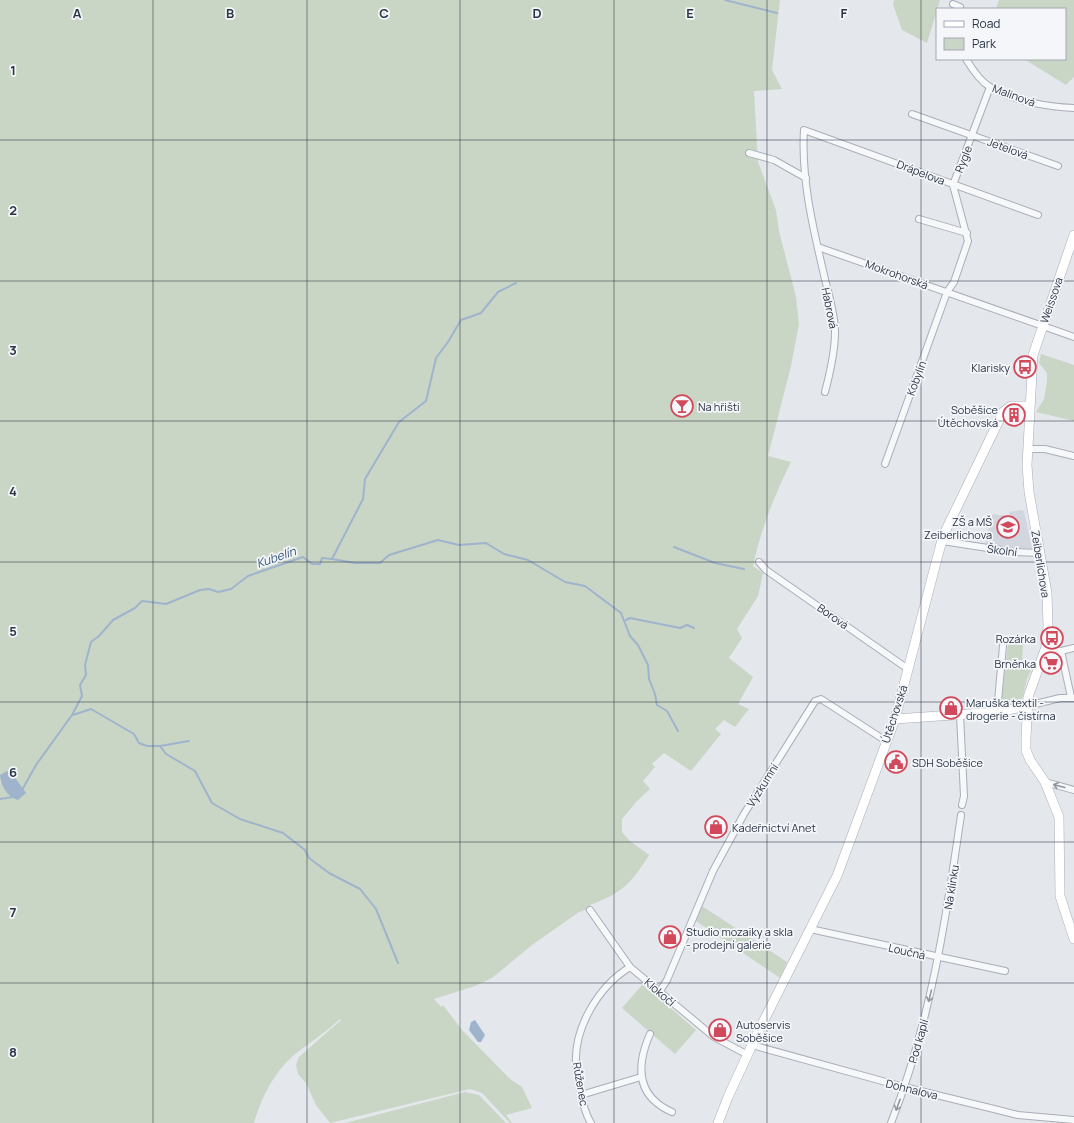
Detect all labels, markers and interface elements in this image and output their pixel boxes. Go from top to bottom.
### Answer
text: A [73,4,82,22]
text: B [226,4,234,22]
text: C [379,4,389,22]
text: D [532,4,542,22]
text: E [686,4,694,22]
text: F [841,4,848,22]
legend [936,8,1066,60]
text: Road [972,15,1000,32]
text: Park [972,35,997,52]
text: 1 [10,61,16,79]
street label: Malinová [990,80,1038,110]
street label: Jetelová [986,134,1030,162]
street label: Rygle [951,143,975,175]
street label: Drápelova [895,156,947,188]
text: 2 [9,201,17,219]
street label: Mokrohorská [864,256,930,292]
street label: Weissova [1036,275,1066,325]
street label: Habrová [819,286,841,330]
text: 3 [9,341,17,359]
bus stop icon: Klarisky [1012,354,1038,380]
street label: Kobylín [903,358,929,398]
place label: Klarisky [971,360,1010,375]
bar icon: Na hřišti [669,393,695,419]
place label: Na hřišti [698,399,740,414]
place label: Soběšice Útěchovská [938,402,999,430]
building icon: Soběšice Útěchovská [1001,402,1027,428]
text: 4 [9,482,17,500]
place label: ZŠ a MŠ Zeiberlichova [924,514,992,542]
school or university icon: ZŠ a MŠ Zeiberlichova [995,514,1021,540]
street label: Zeiberlichova [1028,529,1054,599]
street label: Školní [986,541,1018,559]
water label: Kubelín [254,542,299,572]
street label: Borová [814,600,852,632]
text: 5 [9,622,17,640]
bus stop icon: Rozárka [1039,625,1065,651]
place label: Rozárka [996,631,1036,646]
supermarket icon: Brněnka [1038,650,1064,676]
place label: Brněnka [994,656,1036,671]
street label: Útěchovská [878,683,910,745]
shop icon: Maruška textil - drogerie - čistírna [938,695,964,721]
place label: Maruška textil - drogerie - čistírna [966,695,1056,723]
public building icon: SDH Soběšice [883,749,909,775]
place label: SDH Soběšice [912,755,983,770]
street label: Výzkumní [743,760,781,810]
text: 6 [9,763,17,781]
one-way arrow [1053,782,1066,789]
shop icon: Kadeřnictví Anet [703,814,729,840]
place label: Kadeřnictví Anet [732,820,816,835]
street label: Na klínku [940,864,962,910]
text: 7 [10,903,17,921]
shop icon: Studio mozaiky a skla - prodejní galerie [657,924,683,950]
place label: Studio mozaiky a skla - prodejní galerie [686,924,793,952]
street label: Loučná [887,939,927,963]
street label: Klokočí [642,975,679,1010]
one-way arrow [926,989,933,1002]
shop icon: Autoservis Soběšice [707,1017,733,1043]
place label: Autoservis Soběšice [736,1017,790,1045]
street label: Pod kaplí [905,1017,932,1065]
text: 8 [9,1043,17,1061]
street label: Růženec [570,1061,592,1107]
street label: Dohnalova [884,1075,940,1103]
one-way arrow [893,1099,901,1111]

